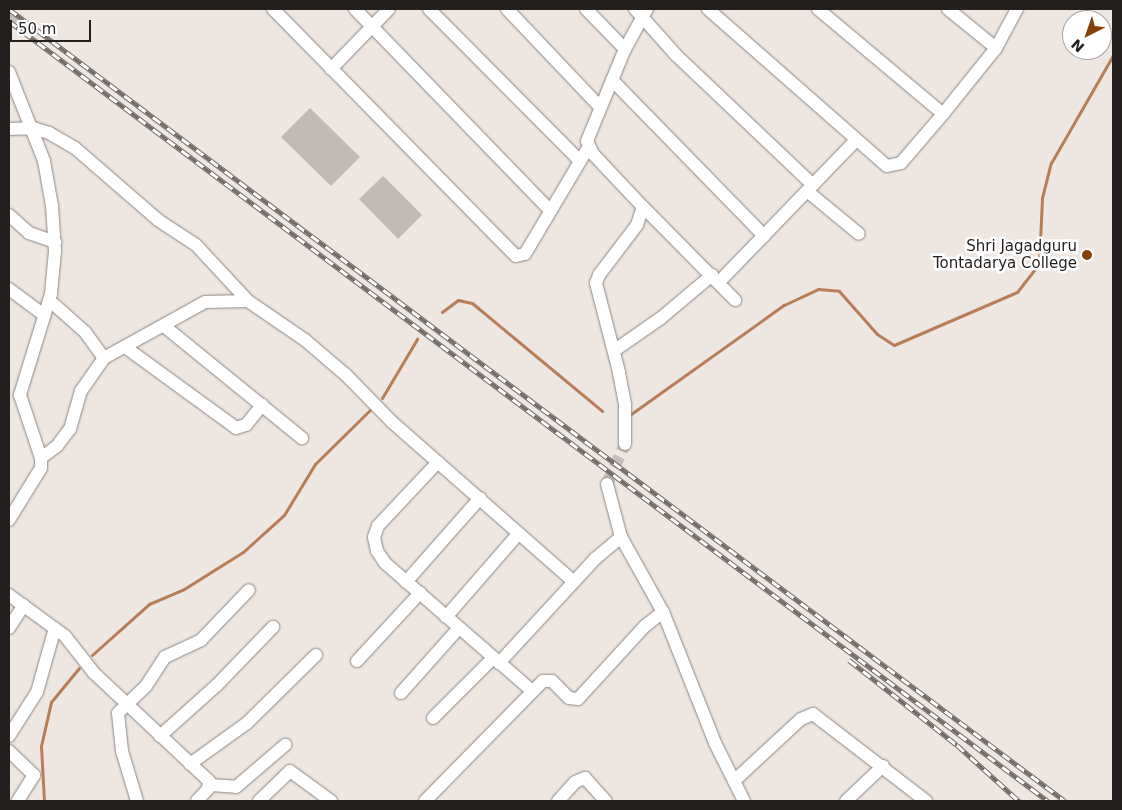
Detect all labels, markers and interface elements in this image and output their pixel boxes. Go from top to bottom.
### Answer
scale bar [12,10,94,42]
north arrow [1062,10,1112,60]
text: 50 m [18,20,56,38]
text: N [1068,36,1087,55]
place label: Shri Jagadguru Tontadarya College [933,237,1077,272]
marker: Shri Jagadguru Tontadarya College [1081,249,1093,261]

